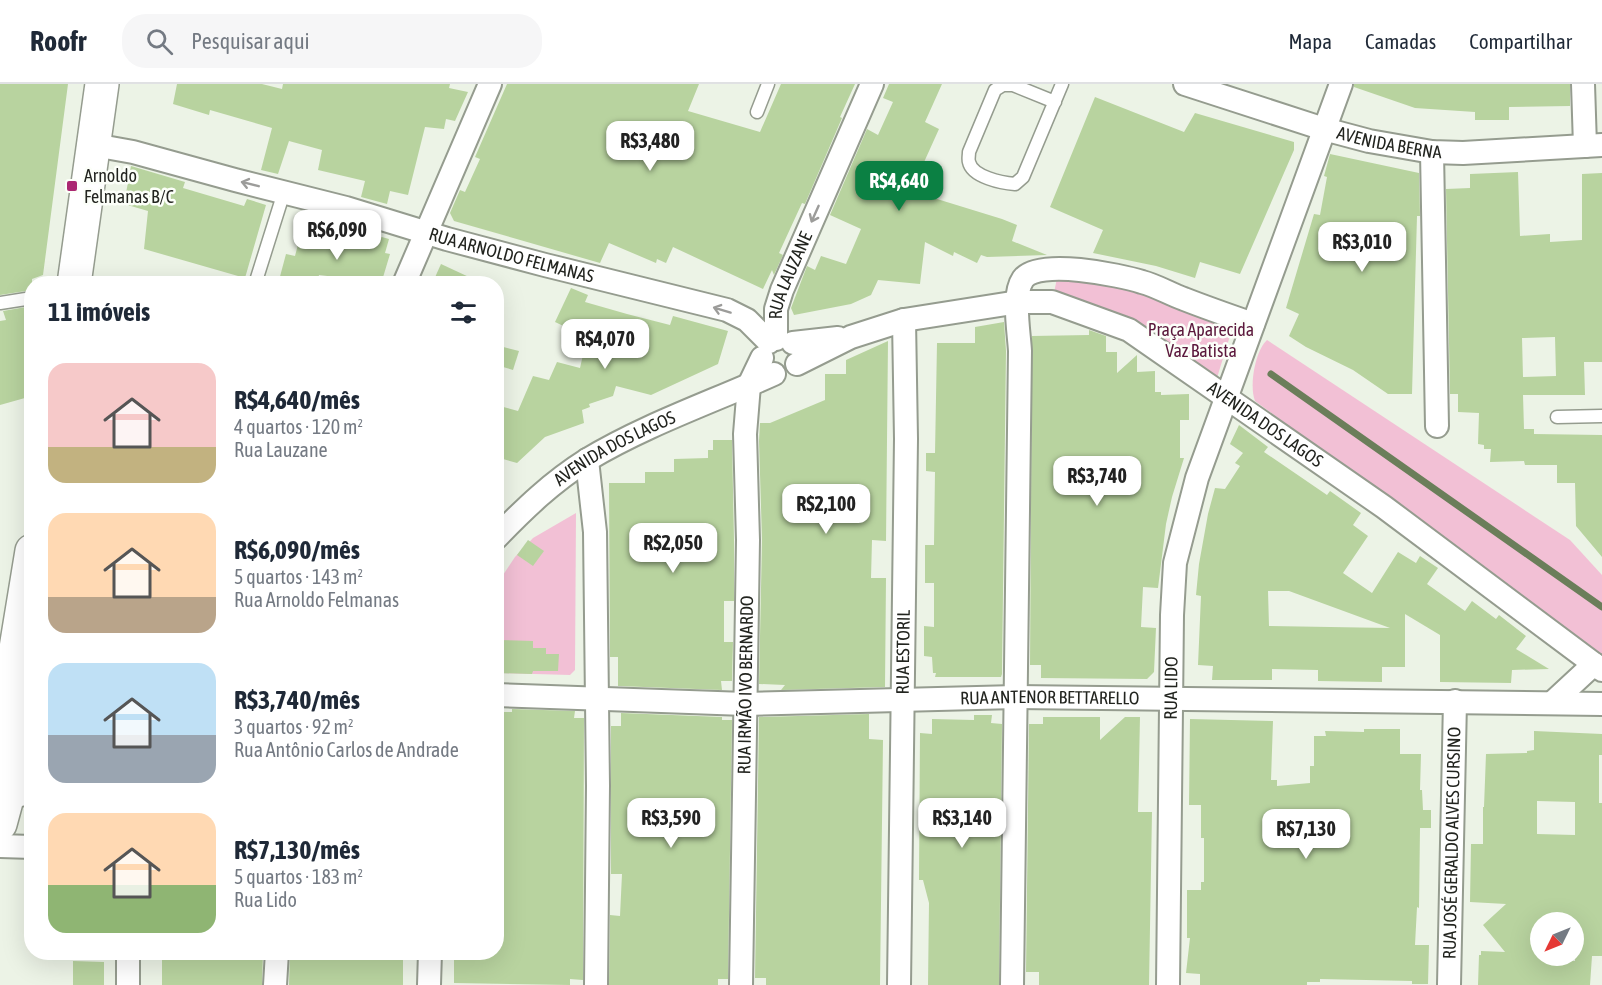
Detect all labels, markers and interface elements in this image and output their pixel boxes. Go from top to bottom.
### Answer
search box [122,14,542,68]
text: Roofr [30,25,86,57]
icon: search [143,25,176,58]
text: Pesquisar aqui [191,28,310,54]
text: Mapa [1288,29,1332,53]
text: Camadas [1365,29,1436,53]
text: Compartilhar [1469,29,1572,53]
pin: R$3,480 [595,121,705,172]
street label: AVENIDA BERNA [1335,122,1442,162]
text: R$3,480 [620,129,680,152]
pin: R$4,640 [844,161,954,212]
place label: Arnoldo Felmanas B/C [84,165,174,207]
text: R$4,640 [869,169,929,192]
one-way arrow [241,177,260,189]
marker: Arnoldo Felmanas B/C [65,179,79,193]
one-way arrow [809,205,820,223]
pin: R$6,090 [282,210,392,261]
text: R$6,090 [307,218,367,241]
pin: R$3,010 [1307,222,1417,273]
street label: RUA ARNOLDO FELMANAS [426,223,597,287]
street label: RUA LAUZANE [765,228,816,319]
text: R$3,010 [1332,230,1392,253]
icon: filters [447,296,480,329]
text: 11 imóveis [48,297,150,327]
one-way arrow [713,304,732,315]
pin: R$4,070 [550,319,660,370]
park label: Praça Aparecida Vaz Batista [1148,319,1254,361]
text: R$4,070 [575,327,635,350]
street label: AVENIDA DOS LAGOS [1204,377,1327,472]
text: R$4,640/mês [234,385,360,415]
icon: home [96,387,168,459]
street label: AVENIDA DOS LAGOS [549,406,679,490]
text: 4 quartos · 120 m² [234,415,363,438]
text: Rua Lauzane [234,438,328,461]
pin: R$3,740 [1042,456,1152,507]
text: R$3,740 [1067,464,1127,487]
pin: R$2,100 [771,484,881,535]
text: R$2,100 [796,492,856,515]
pin: R$2,050 [618,523,728,574]
text: R$2,050 [643,531,703,554]
text: R$6,090/mês [234,535,360,565]
icon: home [96,537,168,609]
text: 5 quartos · 143 m² [234,565,363,588]
text: Rua Arnoldo Felmanas [234,588,399,611]
street label: RUA IRMÃO IVO BERNARDO [733,595,757,775]
street label: RUA ESTORIL [892,609,914,695]
street label: RUA LIDO [1160,656,1182,720]
text: R$3,740/mês [234,685,360,715]
street label: RUA ANTENOR BETTARELLO [960,686,1140,708]
icon: home [96,687,168,759]
text: 3 quartos · 92 m² [234,715,354,738]
street label: RUA JOSÉ GERALDO ALVES CURSINO [1439,727,1464,959]
text: Rua Antônio Carlos de Andrade [234,738,459,761]
pin: R$3,590 [616,798,726,849]
pin: R$3,140 [907,798,1017,849]
text: R$3,590 [641,806,701,829]
text: R$3,140 [932,806,992,829]
pin: R$7,130 [1251,809,1361,860]
text: R$7,130 [1276,817,1336,840]
text: R$7,130/mês [234,835,360,865]
icon: home [96,837,168,909]
text: 5 quartos · 183 m² [234,865,363,888]
text: Rua Lido [234,888,297,911]
north arrow [1530,912,1584,966]
map controls [1530,912,1584,966]

